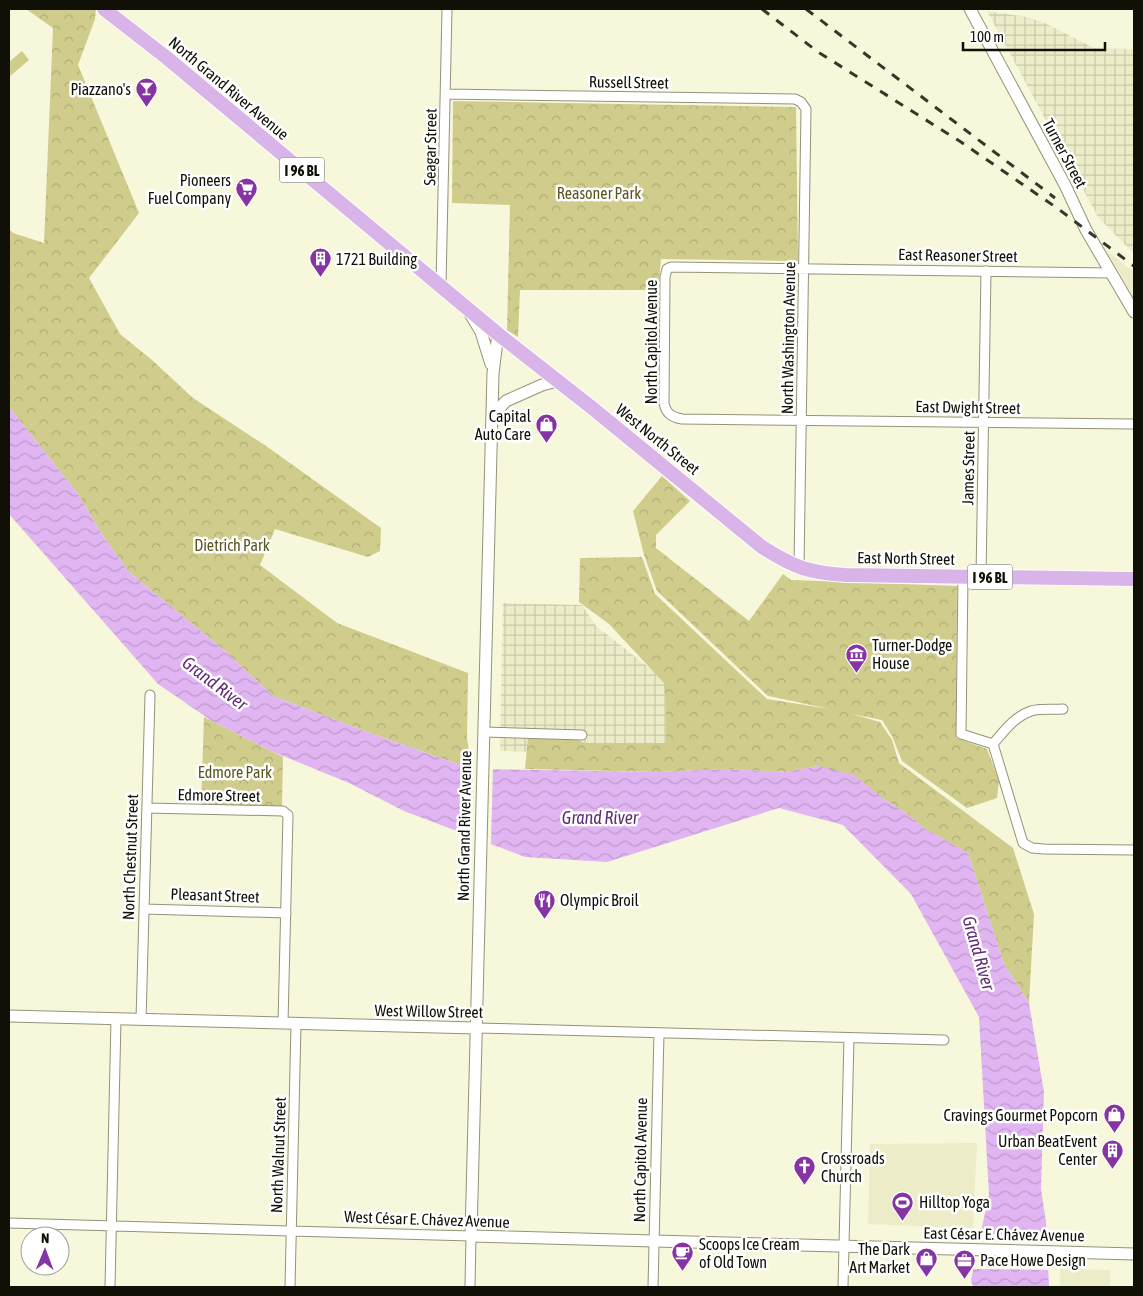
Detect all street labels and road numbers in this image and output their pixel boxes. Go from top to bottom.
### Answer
street label: North Grand River Avenue [166,33,292,143]
street label: Russell Street [589,72,670,92]
street label: Seagar Street [420,108,441,186]
street label: Turner Street [1039,115,1091,191]
road number: I 96 BL [280,158,324,182]
street label: East Reasoner Street [898,245,1018,265]
street label: North Washington Avenue [778,262,799,414]
street label: North Capitol Avenue [642,280,661,404]
street label: East Dwight Street [915,397,1021,418]
street label: West North Street [613,400,704,478]
street label: James Street [958,430,978,505]
street label: East North Street [857,548,955,568]
road number: I 96 BL [968,564,1012,590]
street label: North Grand River Avenue [454,751,474,901]
street label: Edmore Street [177,785,261,805]
street label: North Chestnut Street [119,793,141,920]
street label: Pleasant Street [170,884,260,906]
street label: West Willow Street [375,1001,484,1021]
street label: North Walnut Street [267,1096,289,1213]
street label: North Capitol Avenue [630,1098,651,1223]
street label: West César E. Chávez Avenue [344,1207,510,1231]
street label: East César E. Chávez Avenue [923,1224,1085,1244]

